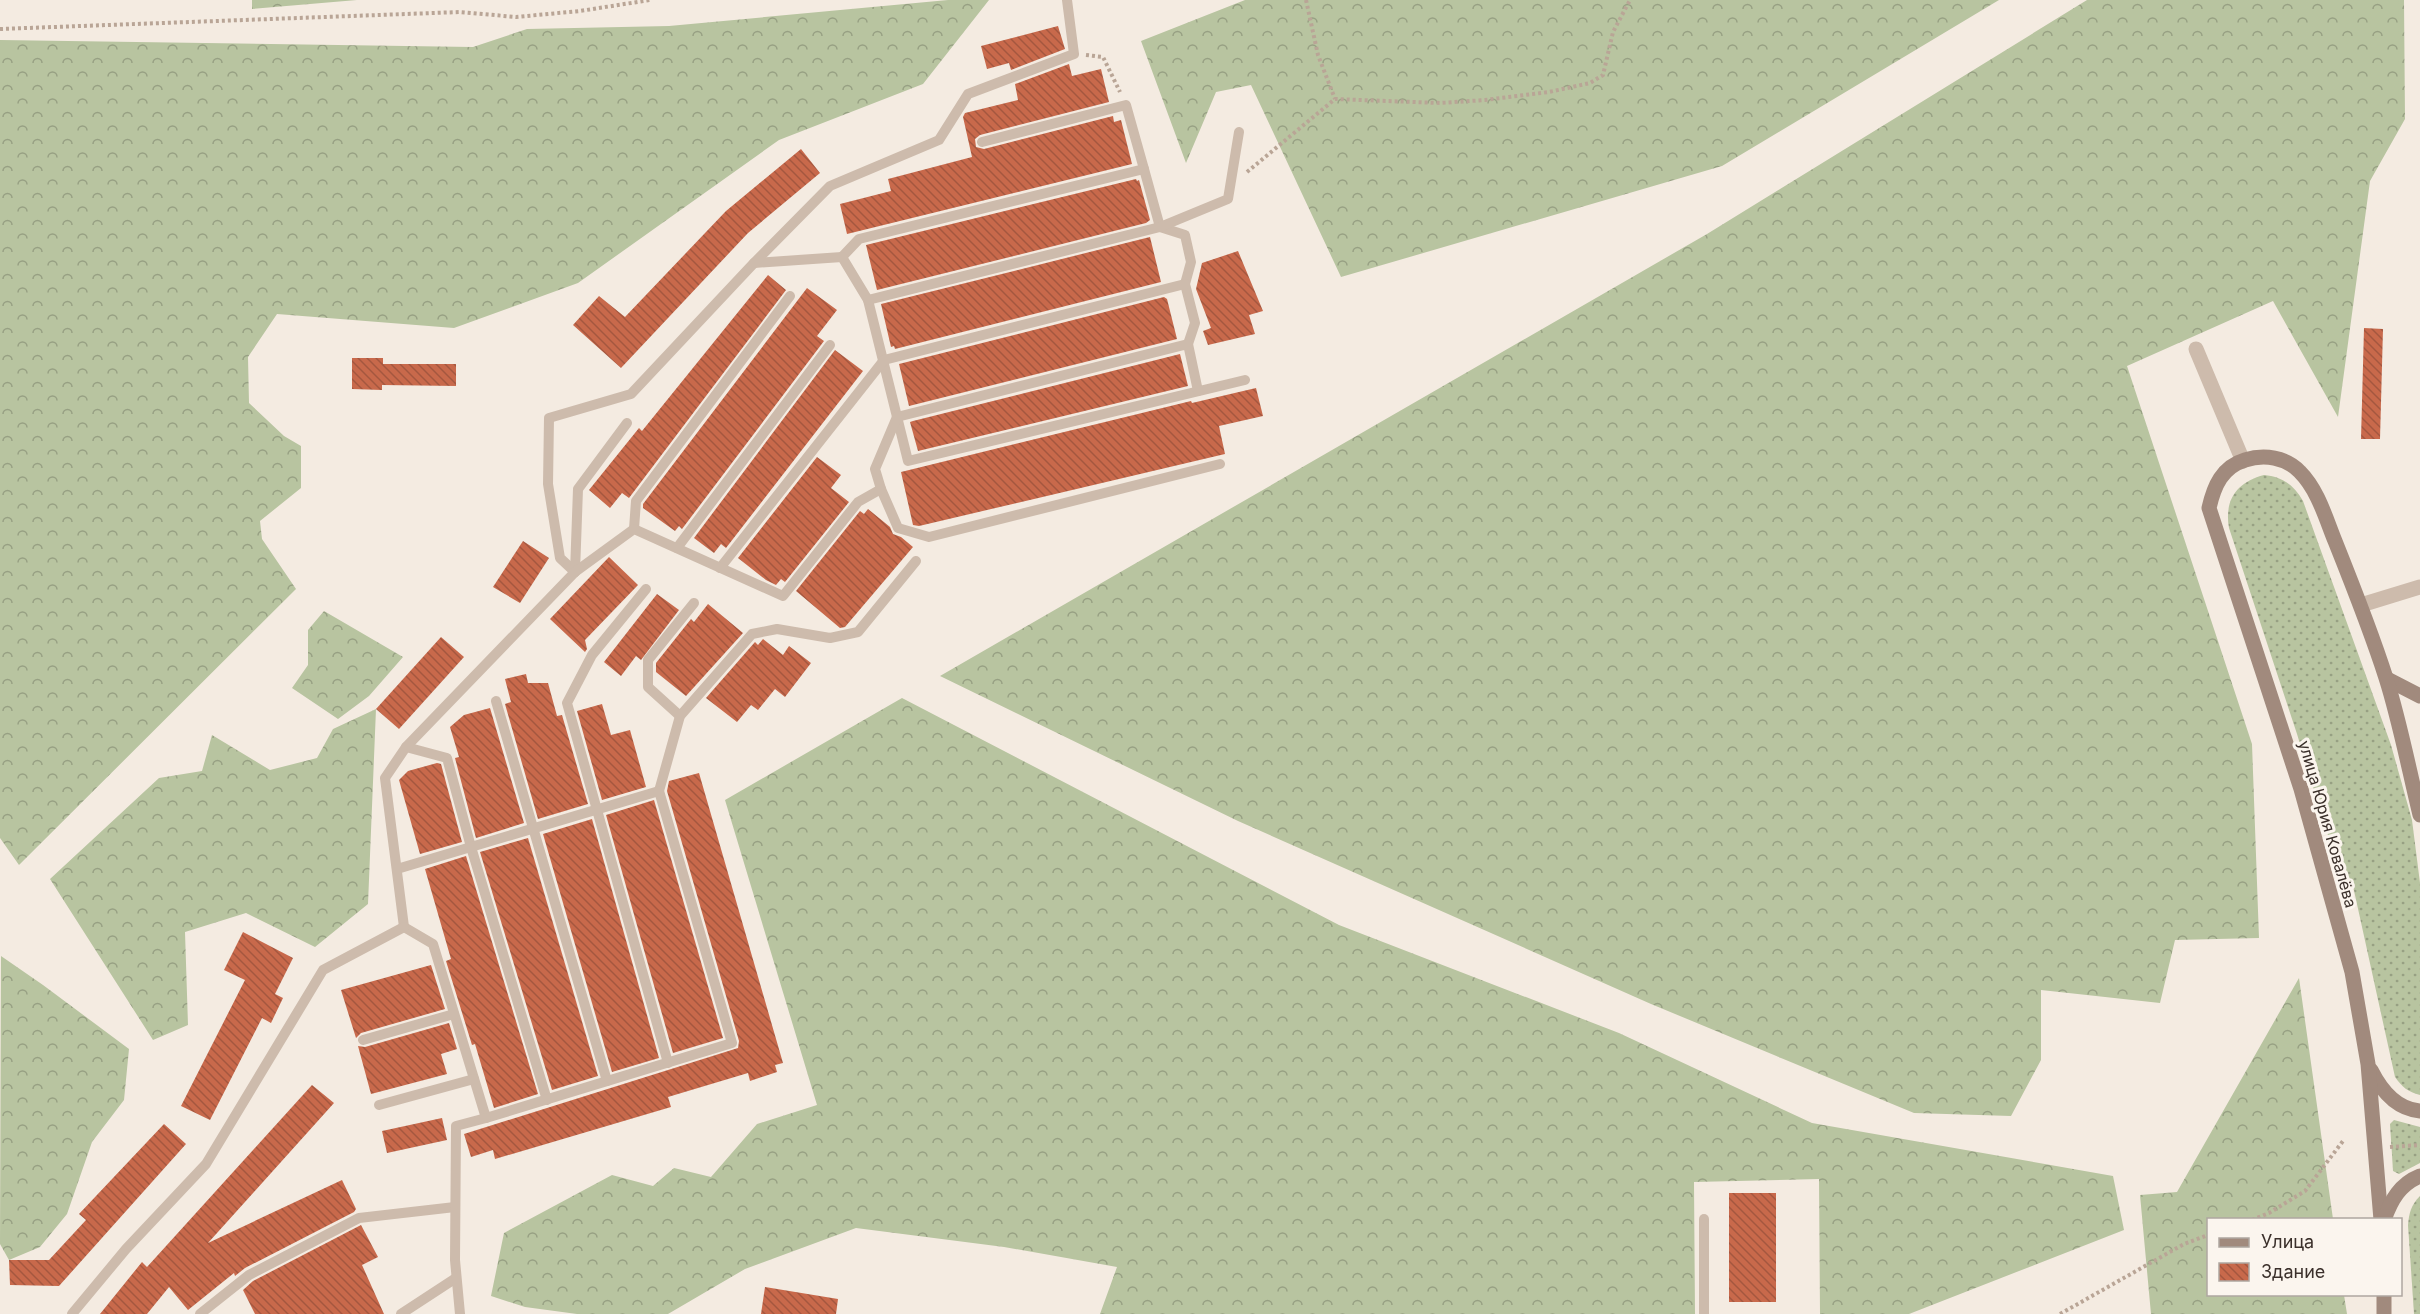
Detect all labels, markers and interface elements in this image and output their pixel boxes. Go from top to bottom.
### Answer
street label: улица Юрия Ковалёва [2295,738,2361,910]
legend [2207,1218,2402,1296]
text: Улица [2261,1231,2314,1252]
text: Здание [2261,1261,2325,1282]

